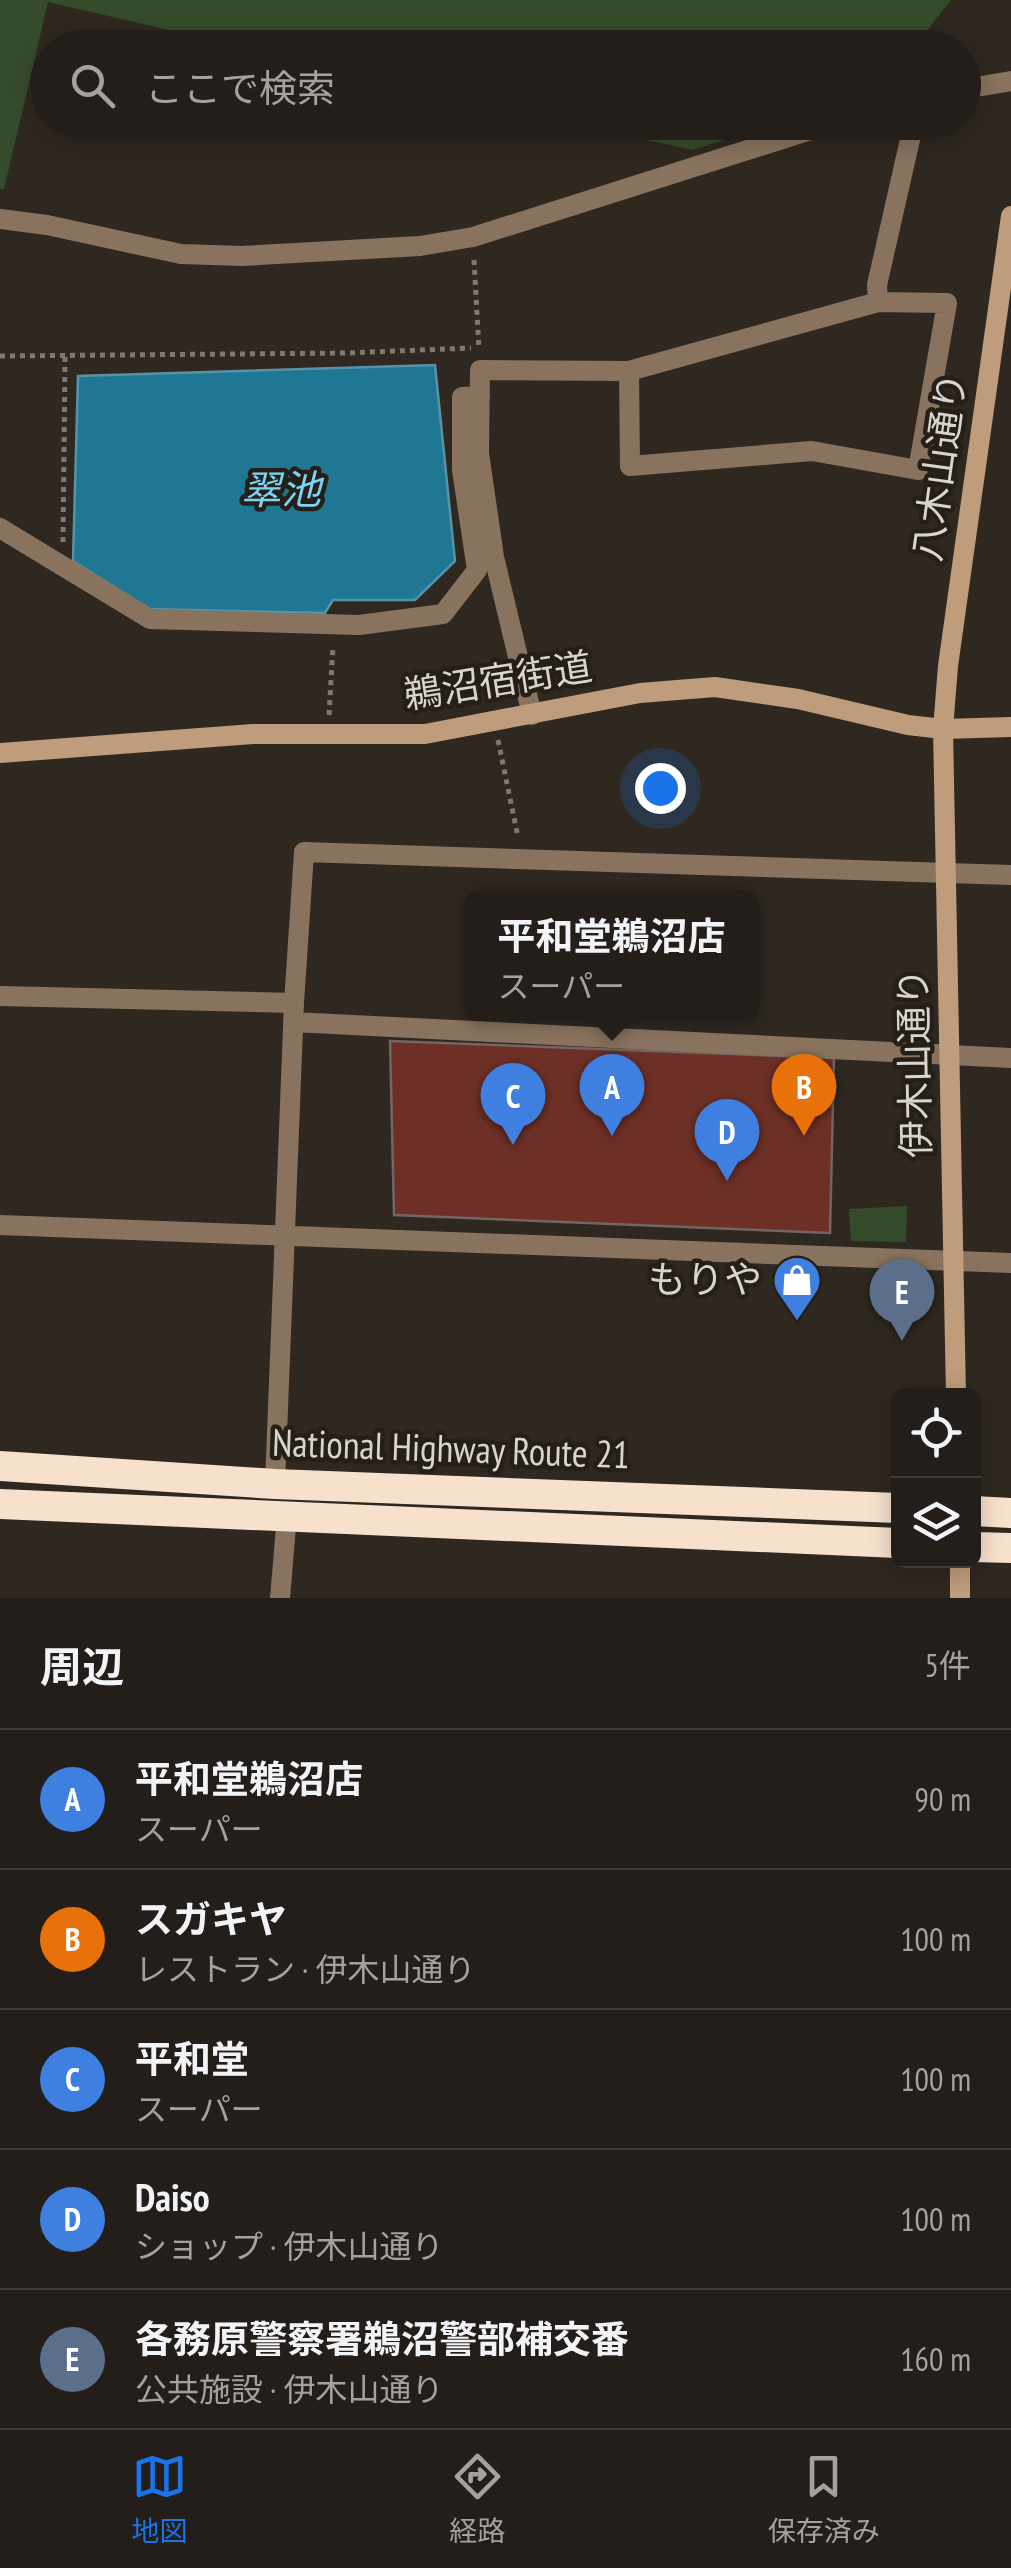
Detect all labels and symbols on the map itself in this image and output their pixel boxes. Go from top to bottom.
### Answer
street label: 八木山通り [901,369,976,564]
water label: 翠池 [241,463,325,515]
street label: 鵜沼宿街道 [400,640,595,719]
your location [635,763,686,814]
street label: 伊木山通り [887,968,940,1158]
pin: A [580,1054,644,1136]
pin: B [772,1054,836,1136]
pin: C [480,1062,546,1145]
pin: D [694,1098,760,1181]
place label: もりや [648,1254,762,1303]
shop icon: もりや [771,1254,823,1322]
pin: E [870,1258,934,1341]
street label: National Highway Route 21 [271,1417,631,1478]

